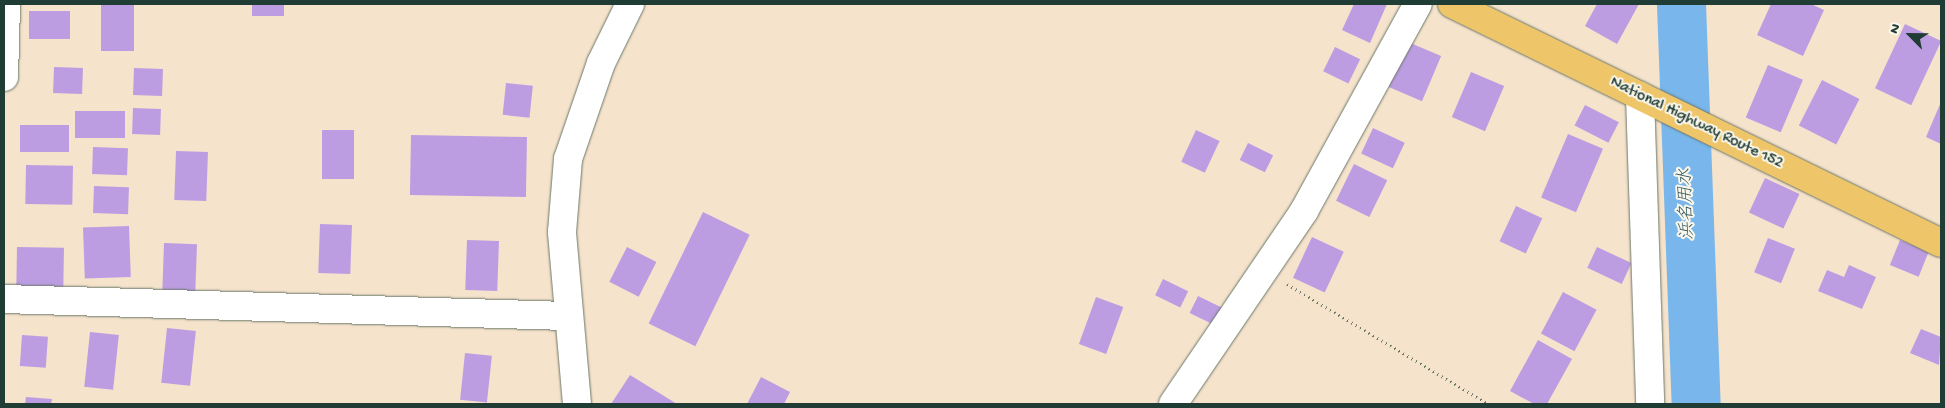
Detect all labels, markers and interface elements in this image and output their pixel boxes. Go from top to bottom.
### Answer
north arrow [1885,10,1935,60]
text: N [1886,21,1905,36]
street label: National Highway Route 152 [1606,74,1786,174]
water label: 浜名用水 [1676,168,1700,240]

